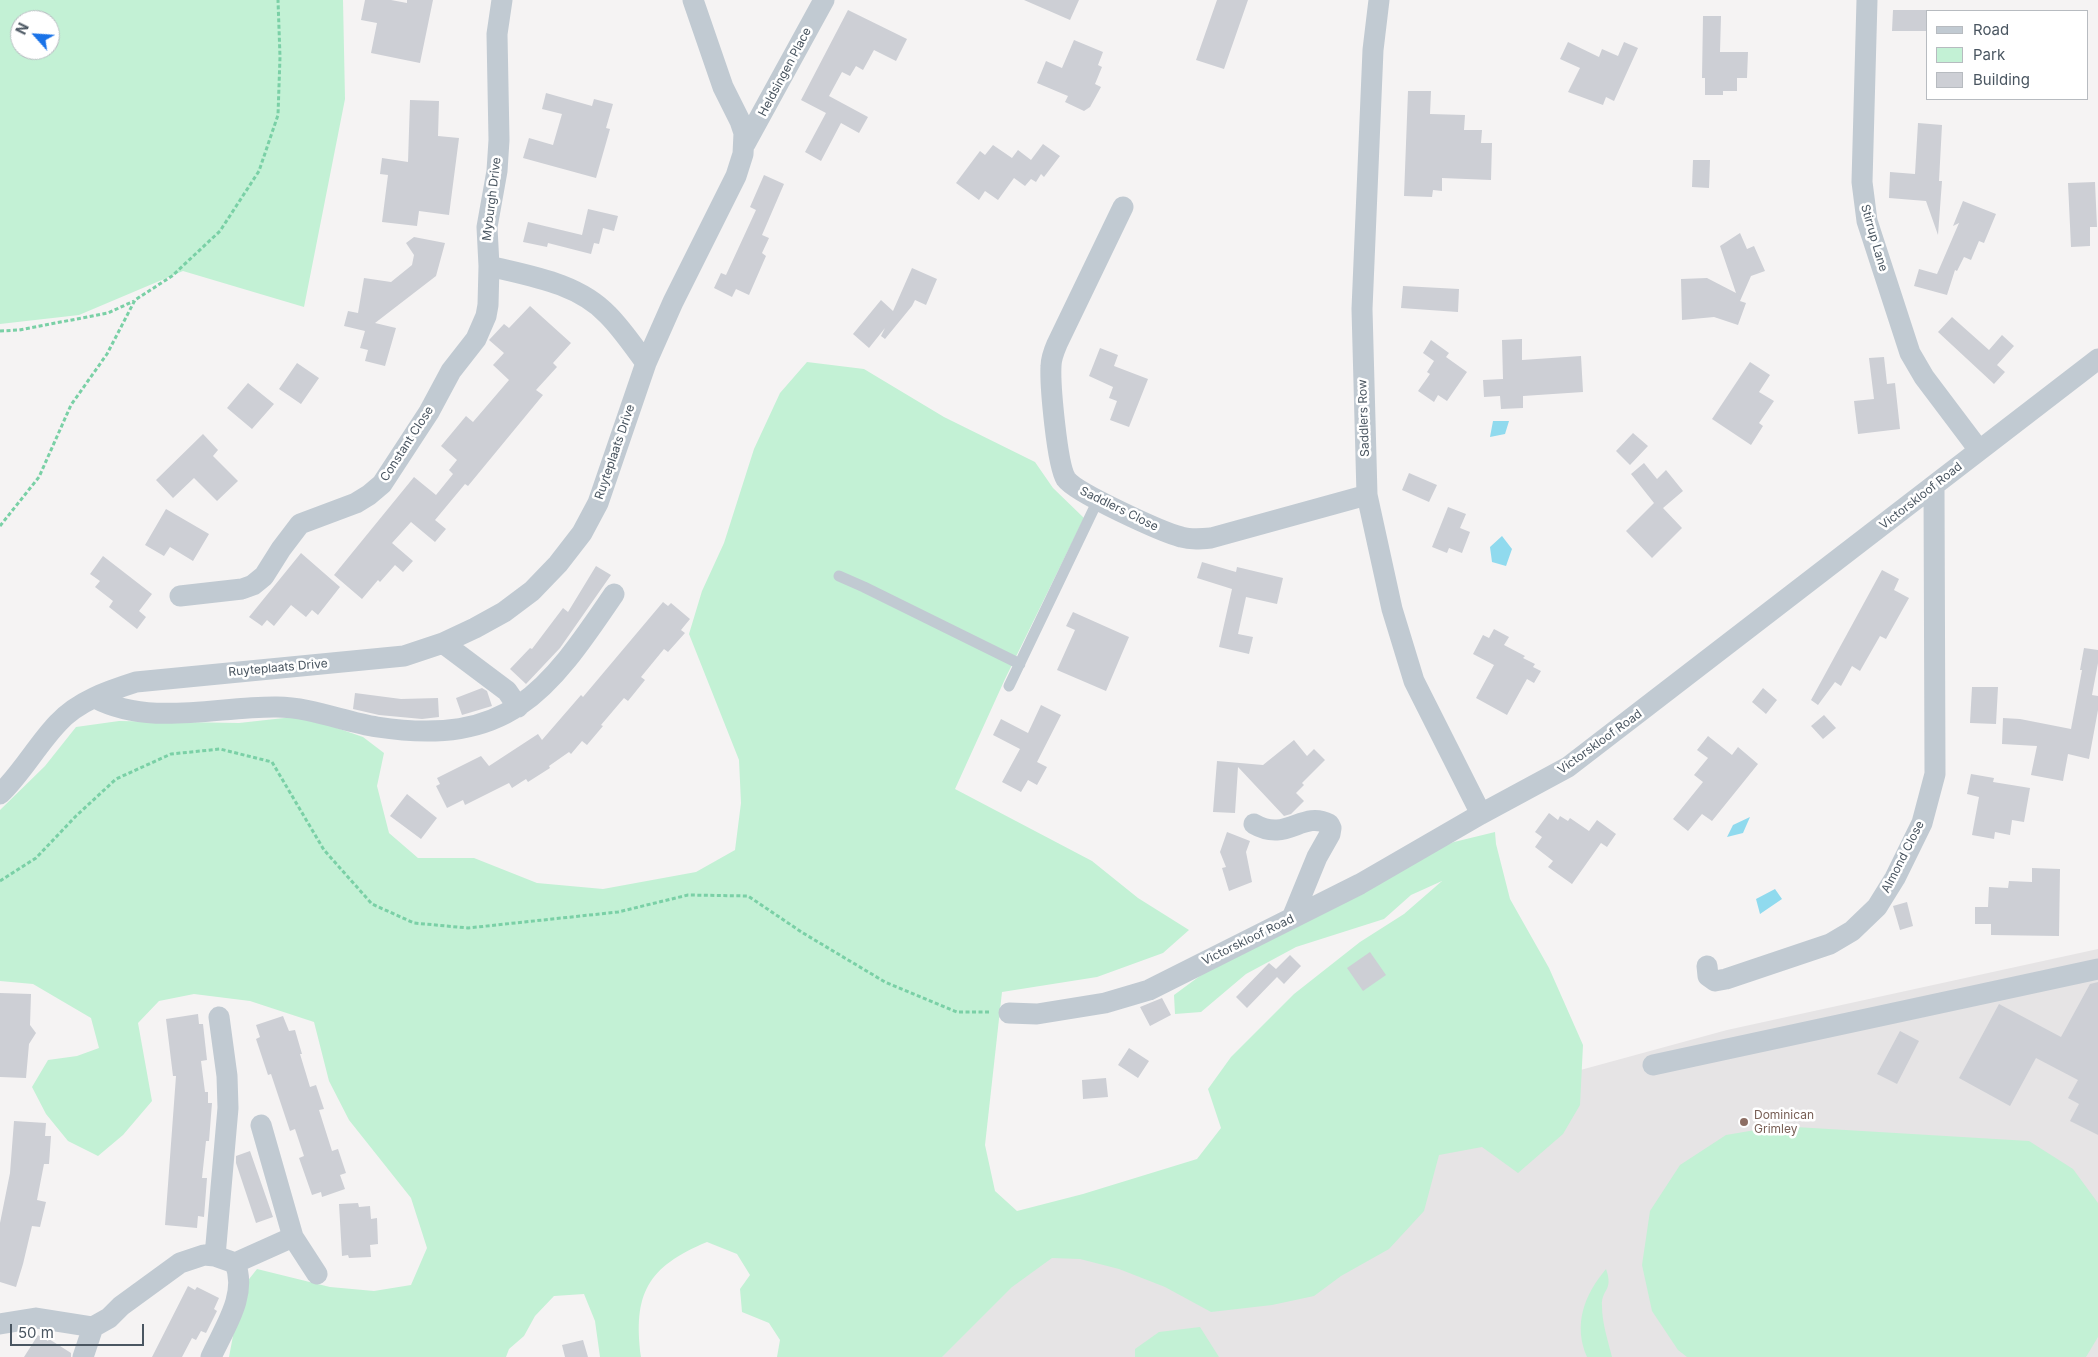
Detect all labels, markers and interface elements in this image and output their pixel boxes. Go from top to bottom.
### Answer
north arrow [10,10,60,60]
legend [1926,10,2088,100]
text: N [12,20,32,37]
text: Road [1973,20,2009,39]
street label: Heldsingen Place [756,25,814,119]
text: Park [1973,45,2005,64]
text: Building [1973,70,2030,89]
street label: Myburgh Drive [480,156,504,242]
street label: Stirrup Lane [1858,203,1890,273]
street label: Saddlers Row [1355,379,1373,457]
street label: Ruyteplaats Drive [592,403,638,501]
street label: Constant Close [377,404,437,484]
street label: Victorskloof Road [1877,459,1965,533]
street label: Saddlers Close [1077,484,1161,534]
street label: Ruyteplaats Drive [228,656,328,680]
street label: Victorskloof Road [1555,707,1645,777]
street label: Almond Close [1879,819,1927,895]
street label: Victorskloof Road [1200,911,1296,969]
place label: Dominican Grimley [1754,1108,1814,1136]
marker: Dominican Grimley [1738,1116,1750,1128]
scale bar [12,1314,146,1346]
text: 50 m [18,1323,54,1342]

